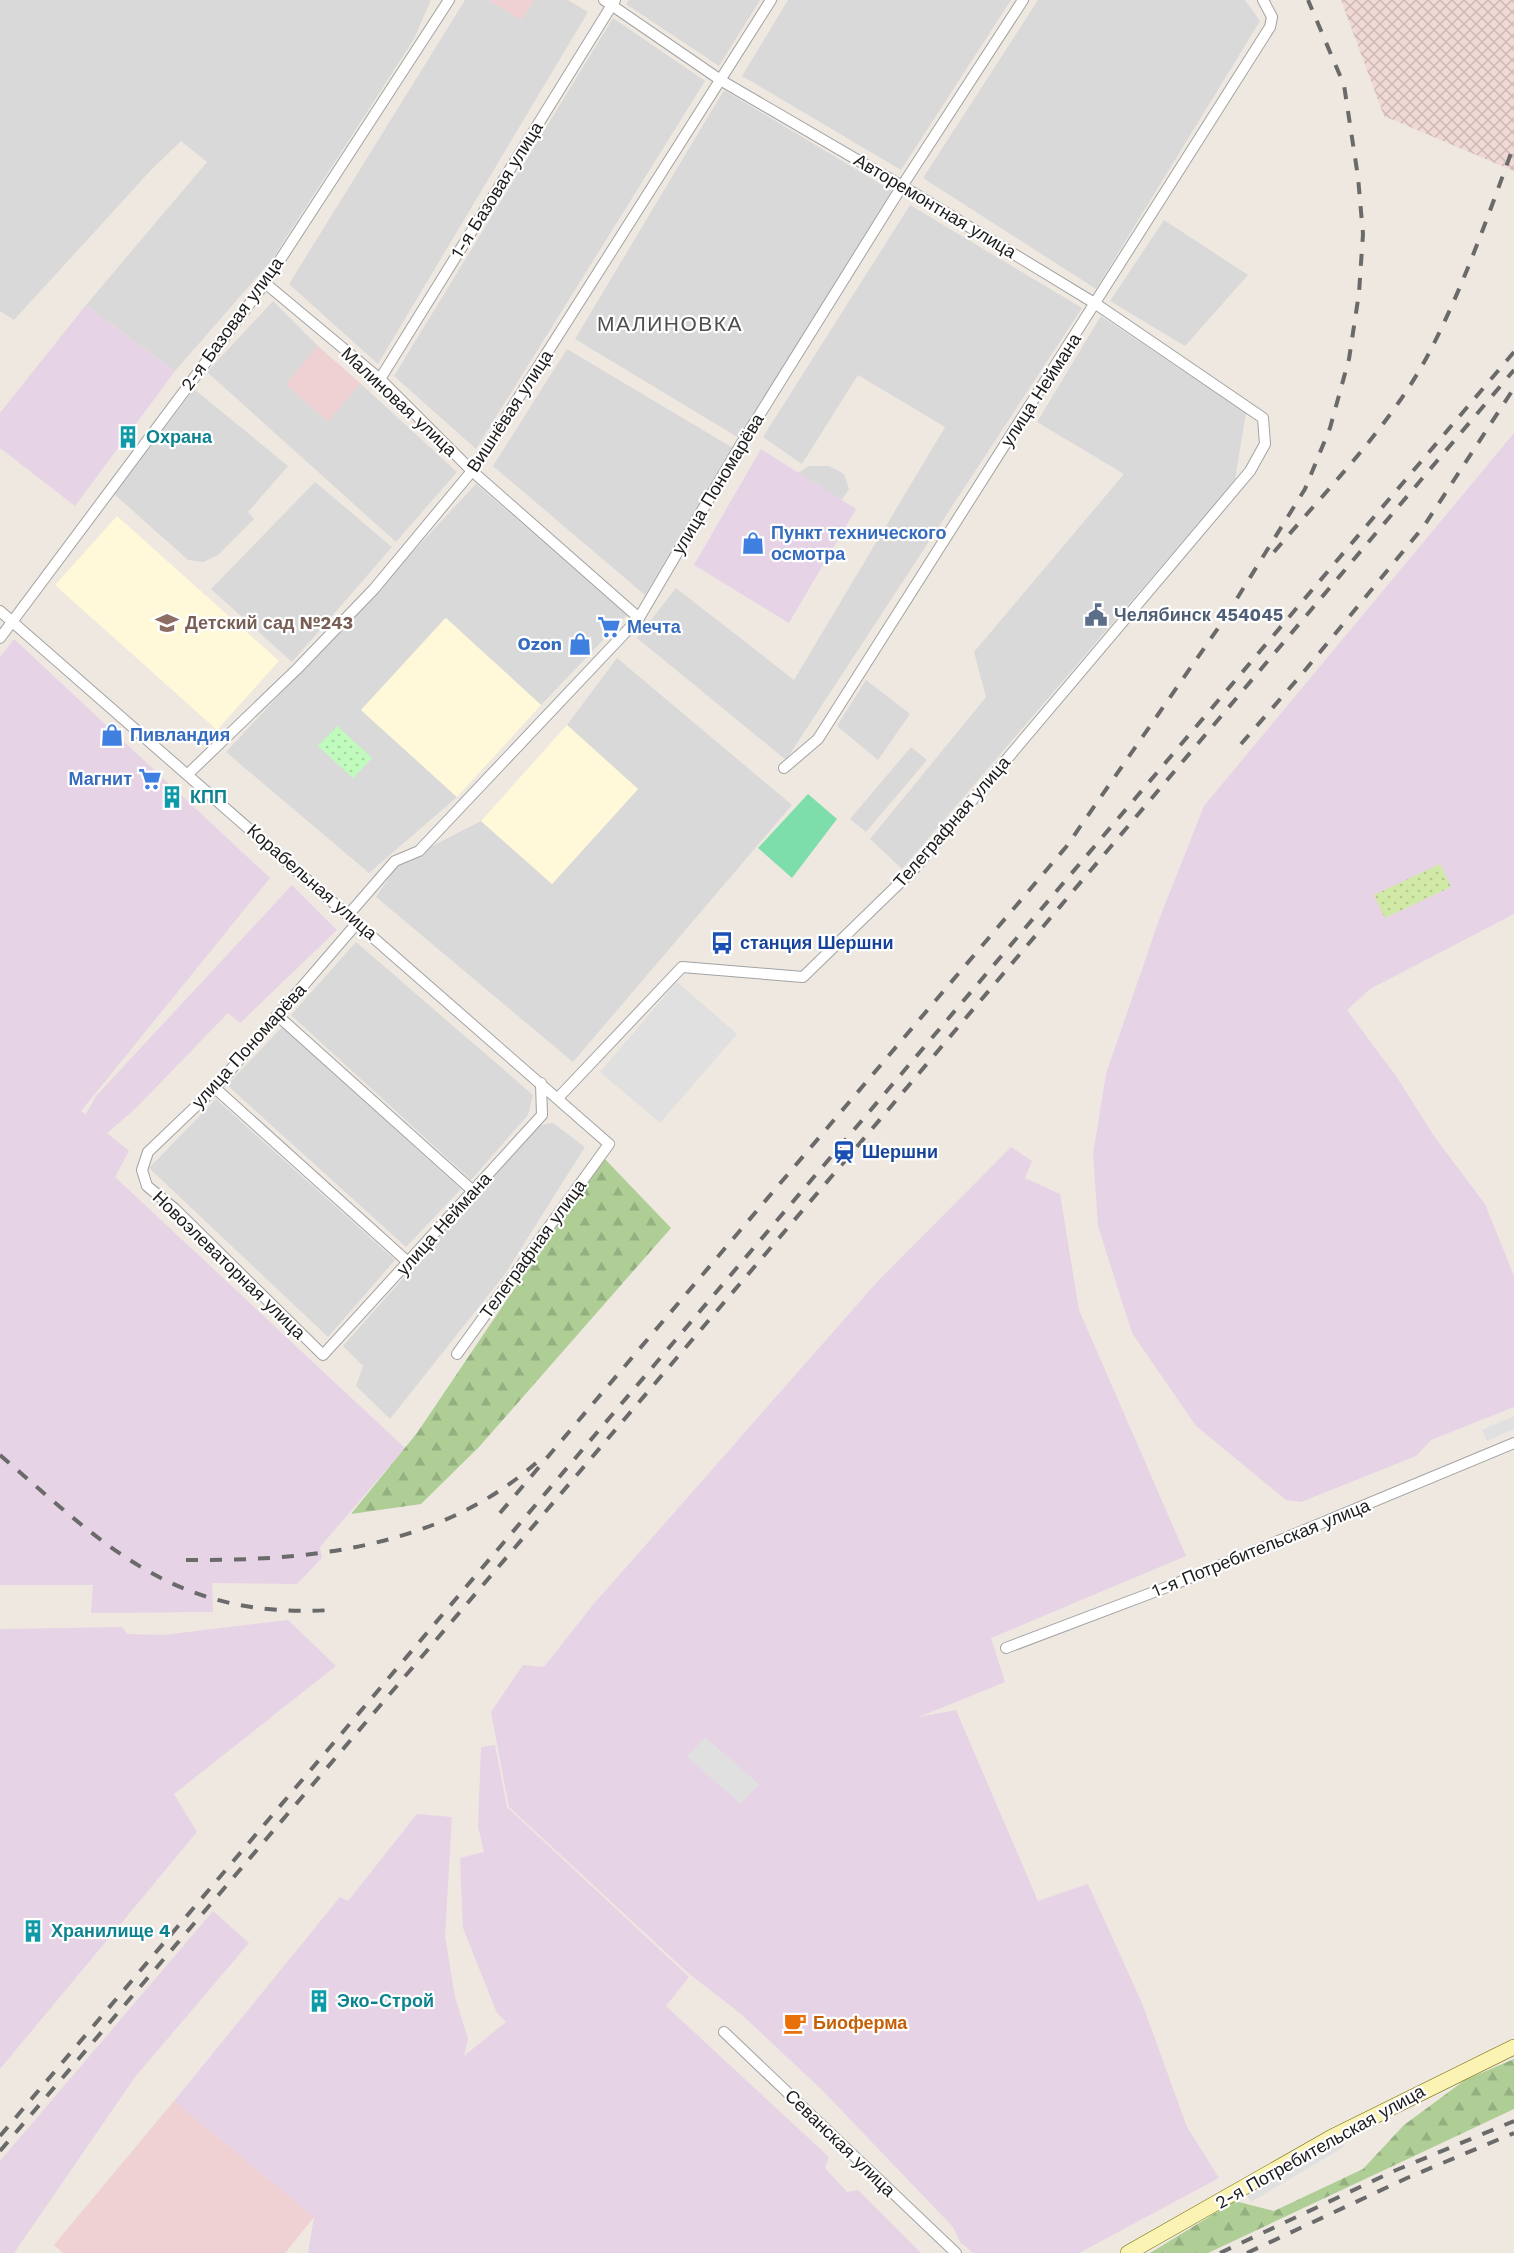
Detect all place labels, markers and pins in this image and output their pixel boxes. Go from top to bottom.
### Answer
building icon: Охрана [115,424,141,450]
place label: Охрана [146,426,213,447]
place label: Пункт технического осмотра [771,522,947,564]
shop icon: Пункт технического осмотра [740,530,766,556]
public building icon: Челябинск 454045 [1083,602,1109,628]
place label: Челябинск 454045 [1114,604,1283,625]
school or university icon: Детский сад №243 [154,610,180,636]
place label: Детский сад №243 [185,612,353,633]
supermarket icon: Мечта [596,614,622,640]
place label: Мечта [627,616,682,637]
shop icon: Ozon [567,631,593,657]
place label: Ozon [518,633,562,654]
shop icon: Пивландия [99,722,125,748]
place label: Пивландия [130,724,230,745]
supermarket icon: Магнит [137,766,163,792]
place label: Магнит [69,768,132,789]
building icon: КПП [159,784,185,810]
place label: КПП [190,786,227,807]
bus stop icon: станция Шершни [709,930,735,956]
place label: станция Шершни [740,932,894,953]
station icon: Шершни [831,1139,857,1165]
place label: Шершни [862,1141,938,1162]
building icon: Хранилище 4 [20,1918,46,1944]
place label: Хранилище 4 [51,1920,171,1941]
building icon: Эко-Строй [306,1988,332,2014]
place label: Эко-Строй [337,1990,434,2011]
cafe icon: Биоферма [782,2010,808,2036]
place label: Биоферма [813,2012,908,2033]

